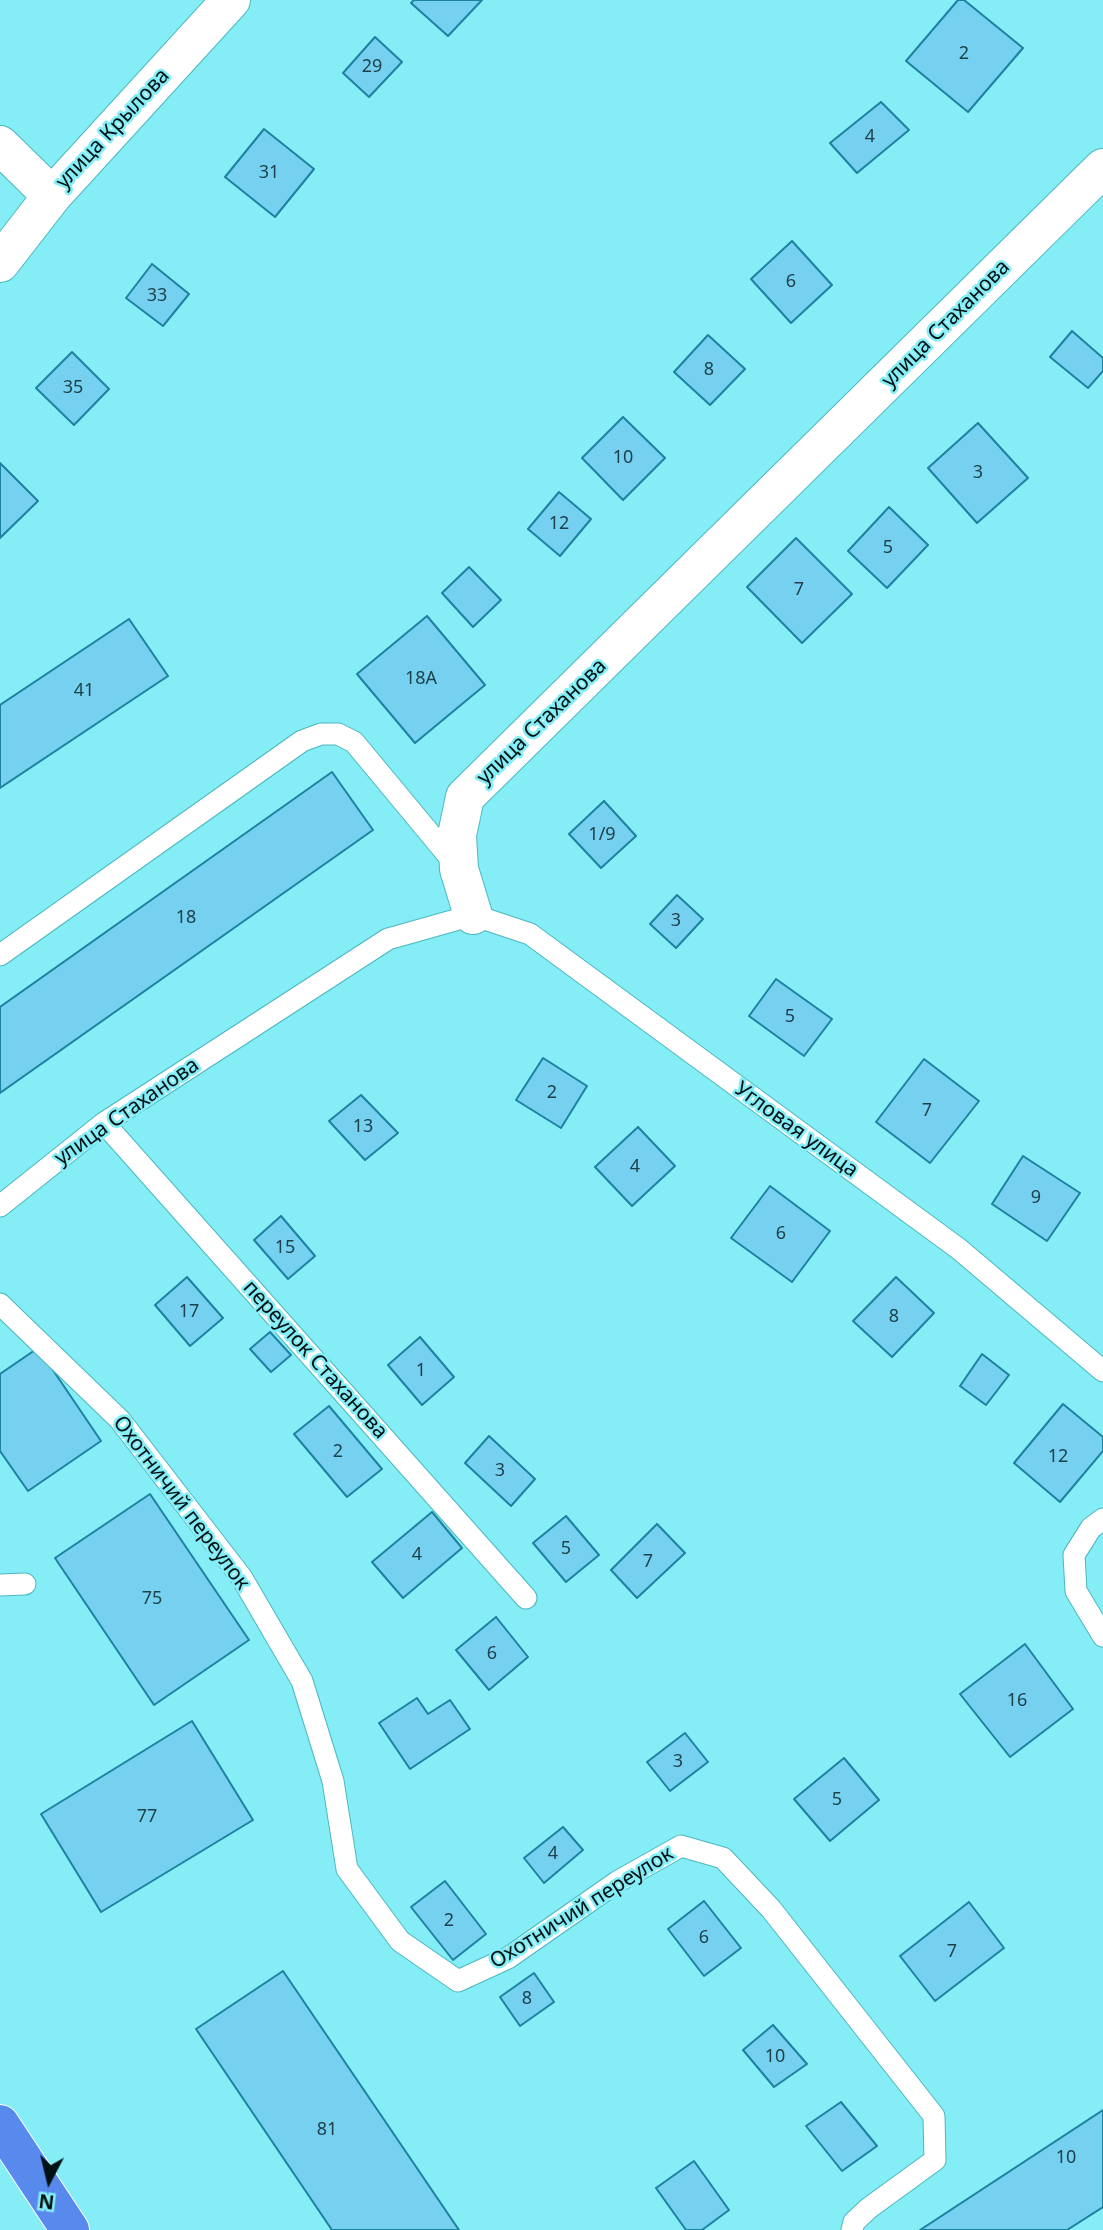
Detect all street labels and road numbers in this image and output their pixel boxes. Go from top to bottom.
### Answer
street label: улица Крылова [51,64,175,194]
street label: улица Стаханова [877,255,1015,393]
street label: улица Стаханова [472,654,612,790]
street label: улица Стаханова [50,1053,204,1171]
street label: Угловая улица [729,1077,863,1183]
street label: переулок Стаханова [237,1276,393,1444]
street label: Охотничий переулок [107,1411,255,1595]
street label: Охотничий переулок [486,1841,678,1975]

